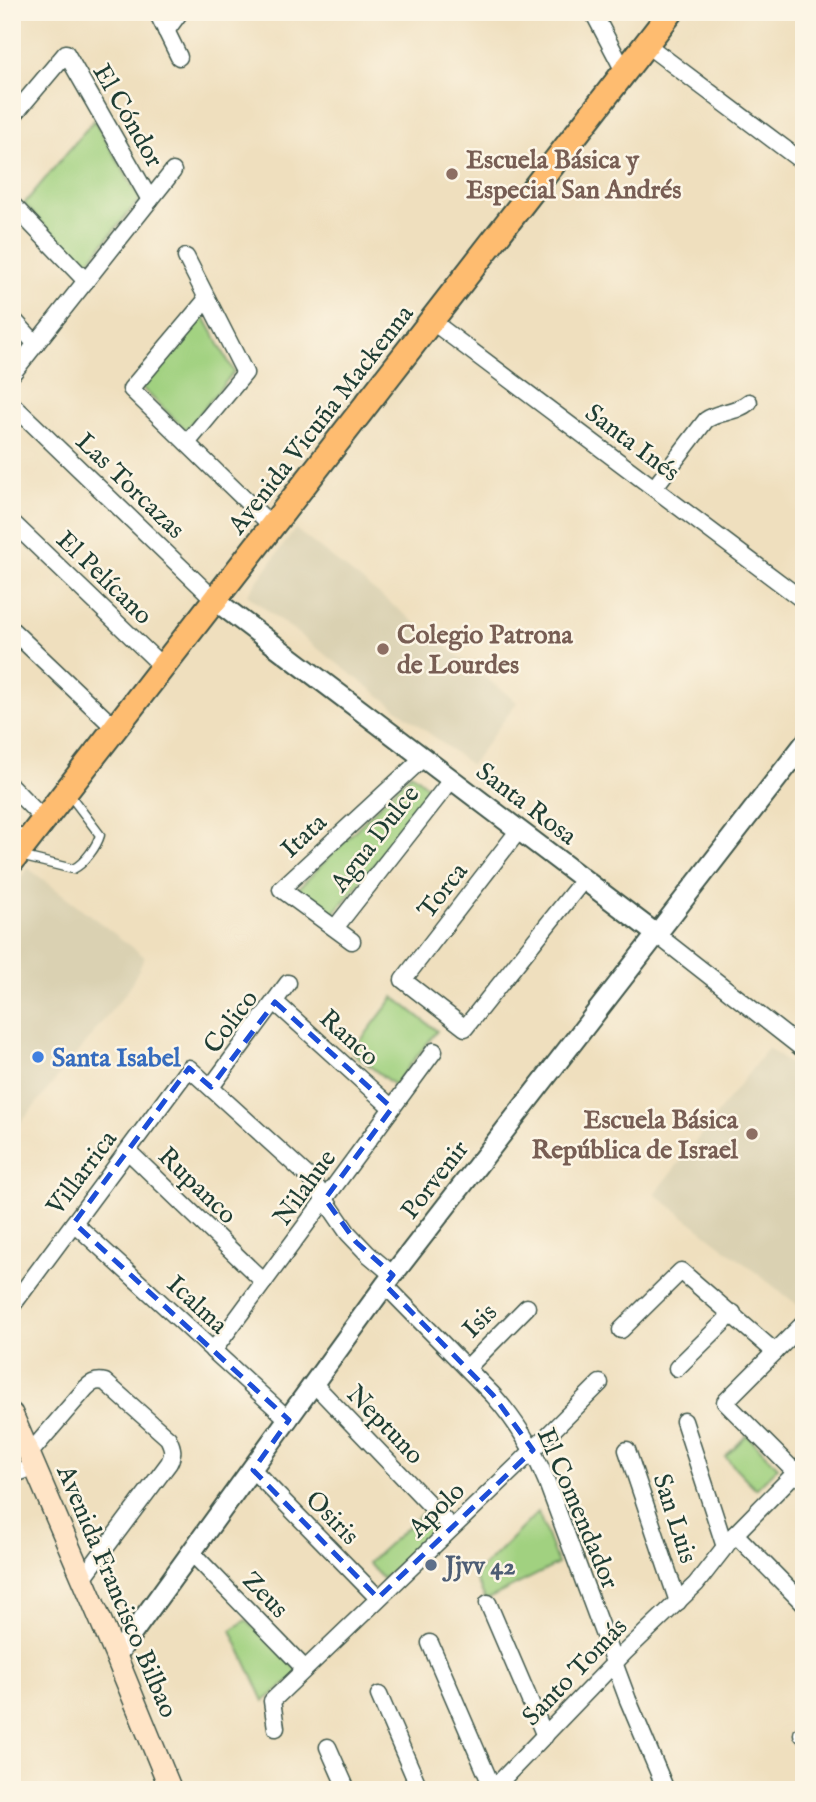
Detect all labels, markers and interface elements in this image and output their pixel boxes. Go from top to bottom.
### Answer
street label: El Cóndor [85,58,171,174]
place label: Escuela Básica y Especial San Andrés [466,144,681,207]
marker: Escuela Básica y Especial San Andrés [444,166,460,182]
street label: Avenida Vicuña Mackenna [221,298,422,542]
street label: Santa Inés [578,397,686,490]
street label: Las Torcazas [68,426,192,546]
street label: El Pelícano [49,524,159,632]
place label: Colegio Patrona de Lourdes [397,619,573,682]
marker: Colegio Patrona de Lourdes [375,641,391,657]
street label: Santa Rosa [469,755,584,853]
street label: Agua Dulce [323,779,427,900]
street label: Itata [274,806,335,866]
street label: Torca [411,856,476,926]
street label: Colico [196,983,266,1060]
street label: Ranco [312,1002,386,1074]
place label: Santa Isabel [52,1042,182,1075]
marker: Santa Isabel [30,1049,46,1065]
place label: Escuela Básica República de Israel [532,1104,739,1167]
street label: Villarrica [39,1123,125,1223]
marker: Escuela Básica República de Israel [744,1126,760,1142]
street label: Porvenir [394,1133,477,1226]
street label: Rupanco [150,1140,243,1232]
street label: Nilahue [266,1143,344,1233]
street label: Icalma [159,1269,235,1342]
street label: Isis [456,1297,505,1346]
street label: Neptuno [339,1378,431,1472]
street label: El Comendador [529,1423,627,1594]
street label: Avenida Francisco Bilbao [48,1459,185,1723]
street label: San Luis [645,1470,705,1567]
street label: Apolo [401,1475,472,1546]
street label: Osiris [298,1484,366,1552]
place label: Jjvv 42 [442,1550,516,1583]
marker: Jjvv 42 [423,1557,439,1573]
street label: Zeus [235,1565,295,1625]
street label: Santo Tomás [515,1611,635,1733]

